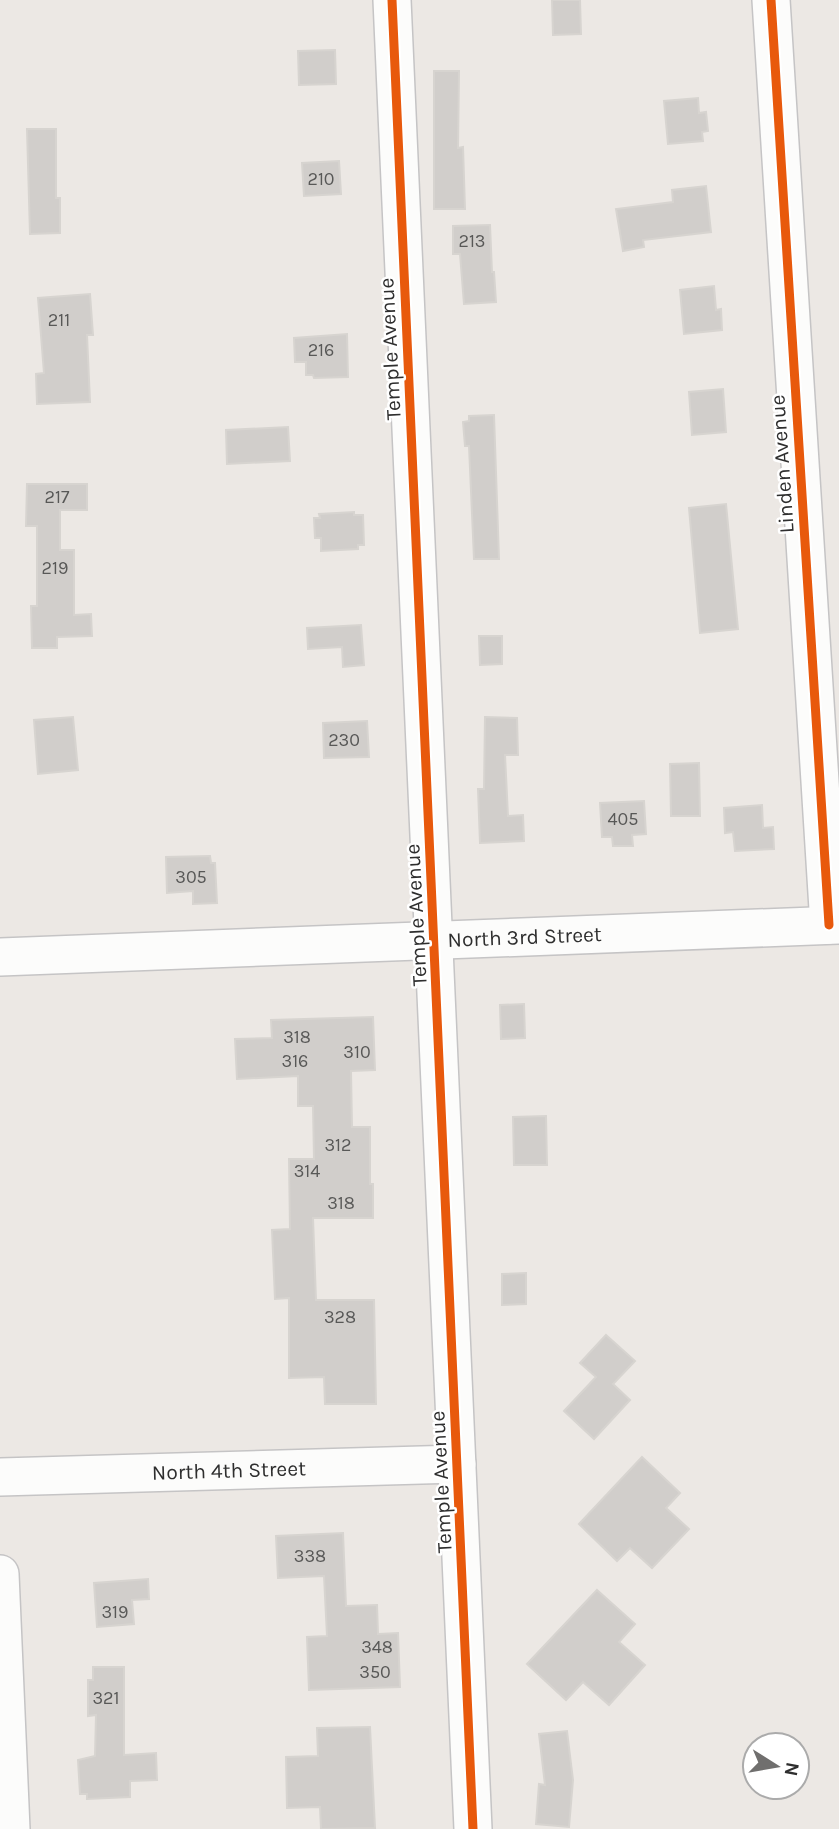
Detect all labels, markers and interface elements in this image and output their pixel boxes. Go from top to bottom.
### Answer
house number: 210 [307,168,335,190]
house number: 213 [458,230,486,252]
street label: Temple Avenue [374,277,406,421]
house number: 211 [48,309,70,331]
house number: 216 [308,339,334,361]
street label: Linden Avenue [765,394,799,534]
house number: 217 [45,486,70,508]
house number: 219 [42,557,68,579]
house number: 230 [328,729,360,751]
house number: 405 [608,808,638,830]
street label: Temple Avenue [400,843,432,987]
house number: 305 [175,866,207,888]
street label: North 3rd Street [447,922,602,952]
house number: 318 [283,1026,311,1048]
house number: 310 [343,1041,371,1063]
house number: 316 [282,1050,308,1072]
house number: 312 [324,1134,352,1156]
house number: 314 [294,1160,320,1182]
house number: 318 [327,1192,355,1214]
house number: 328 [324,1306,356,1328]
street label: Temple Avenue [425,1410,457,1554]
street label: North 4th Street [152,1456,306,1485]
house number: 338 [294,1545,326,1567]
house number: 319 [101,1601,129,1623]
house number: 348 [361,1636,393,1658]
house number: 350 [359,1661,391,1683]
house number: 321 [92,1687,120,1709]
north arrow [741,1731,811,1801]
text: N [780,1760,804,1778]

